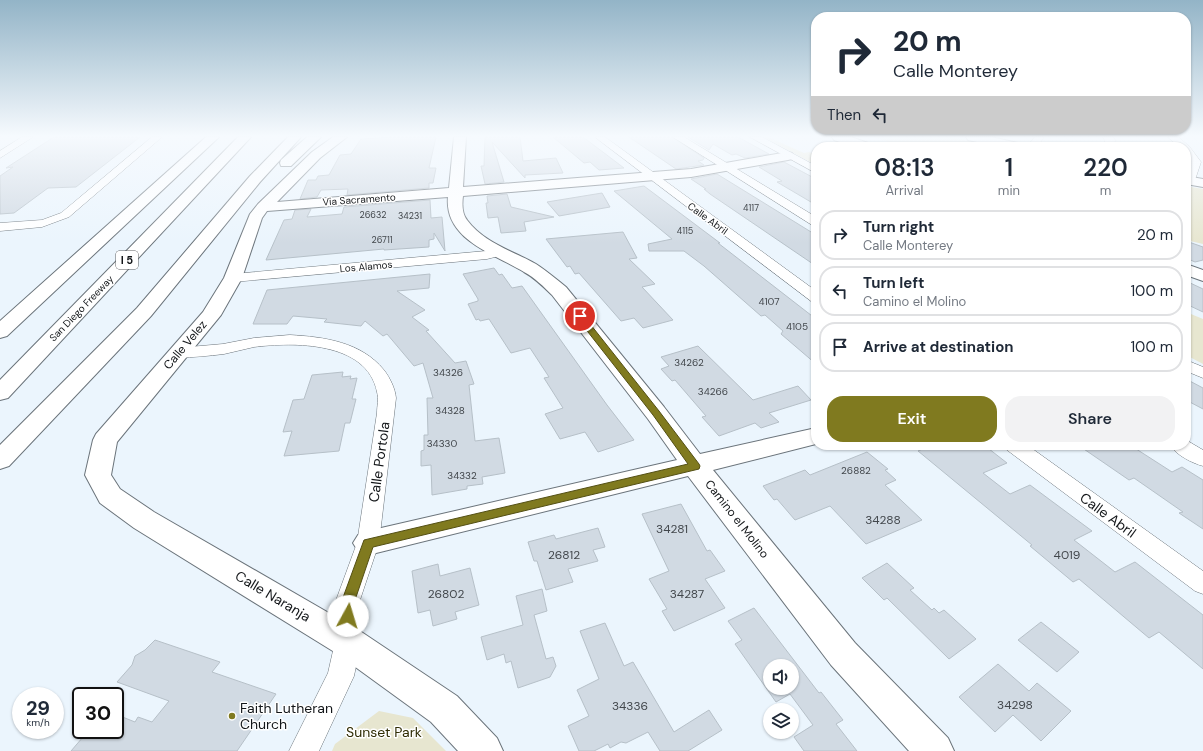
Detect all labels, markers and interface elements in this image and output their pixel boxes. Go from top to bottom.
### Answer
text: 20 m [893,23,962,60]
icon: right [827,28,879,80]
text: Calle Monterey [893,59,1018,83]
icon: left [869,104,891,126]
text: Then [827,105,861,125]
text: 08:13 [874,152,935,183]
text: 1 [1005,152,1013,183]
text: 220 [1083,152,1128,183]
text: Arrival [885,182,923,199]
text: min [998,182,1020,199]
text: m [1100,182,1111,199]
street label: Via Sacramento [322,190,396,209]
street label: Calle Abril [685,199,730,237]
house number: 4117 [743,202,759,214]
house number: 26632 [360,209,387,221]
house number: 34231 [398,210,422,222]
text: Turn right [863,217,934,237]
icon: right [829,224,851,246]
house number: 4115 [677,225,693,237]
text: 20 m [1137,225,1173,245]
house number: 26711 [371,234,393,246]
text: Calle Monterey [863,237,953,254]
road number: I 5 [116,251,138,269]
street label: Los Alamos [339,258,393,275]
street label: San Diego Freeway [47,272,117,344]
text: Turn left [863,273,924,293]
icon: left [829,280,851,302]
text: 100 m [1130,281,1173,301]
text: Camino el Molino [863,293,966,310]
house number: 4107 [758,295,780,308]
pin [563,299,597,333]
icon: arrive [569,305,591,327]
street label: Calle Velez [160,317,210,373]
house number: 4105 [786,320,808,333]
icon: arrive [829,336,851,358]
text: Arrive at destination [863,337,1014,357]
text: 100 m [1130,337,1173,357]
house number: 34262 [674,356,704,369]
house number: 34326 [433,366,463,379]
house number: 34266 [698,385,728,398]
button: Exit [827,396,997,442]
button: Share [1005,396,1175,442]
house number: 34328 [435,404,465,417]
street label: Calle Portola [364,421,394,503]
house number: 34330 [427,437,457,450]
house number: 26882 [841,464,871,477]
house number: 34332 [447,469,477,482]
street label: Camino el Molino [701,477,773,561]
street label: Calle Abril [1076,489,1140,541]
house number: 34288 [865,512,901,528]
house number: 34281 [656,521,688,537]
house number: 26812 [548,547,580,563]
house number: 4019 [1054,547,1080,563]
street label: Calle Naranja [232,566,314,626]
house number: 26802 [428,586,464,602]
house number: 34287 [670,586,704,602]
position arrow [327,595,369,637]
map controls [763,659,799,739]
button: sound [763,659,799,695]
speed limit sign: 30 [72,687,124,739]
text: 29 [26,695,50,721]
house number: 34298 [997,697,1033,713]
house number: 34336 [612,698,648,714]
place label: Faith Lutheran Church [240,699,333,733]
button: layers [763,703,799,739]
marker: Faith Lutheran Church [227,711,237,721]
text: km/h [26,716,50,729]
park label: Sunset Park [346,723,422,741]

